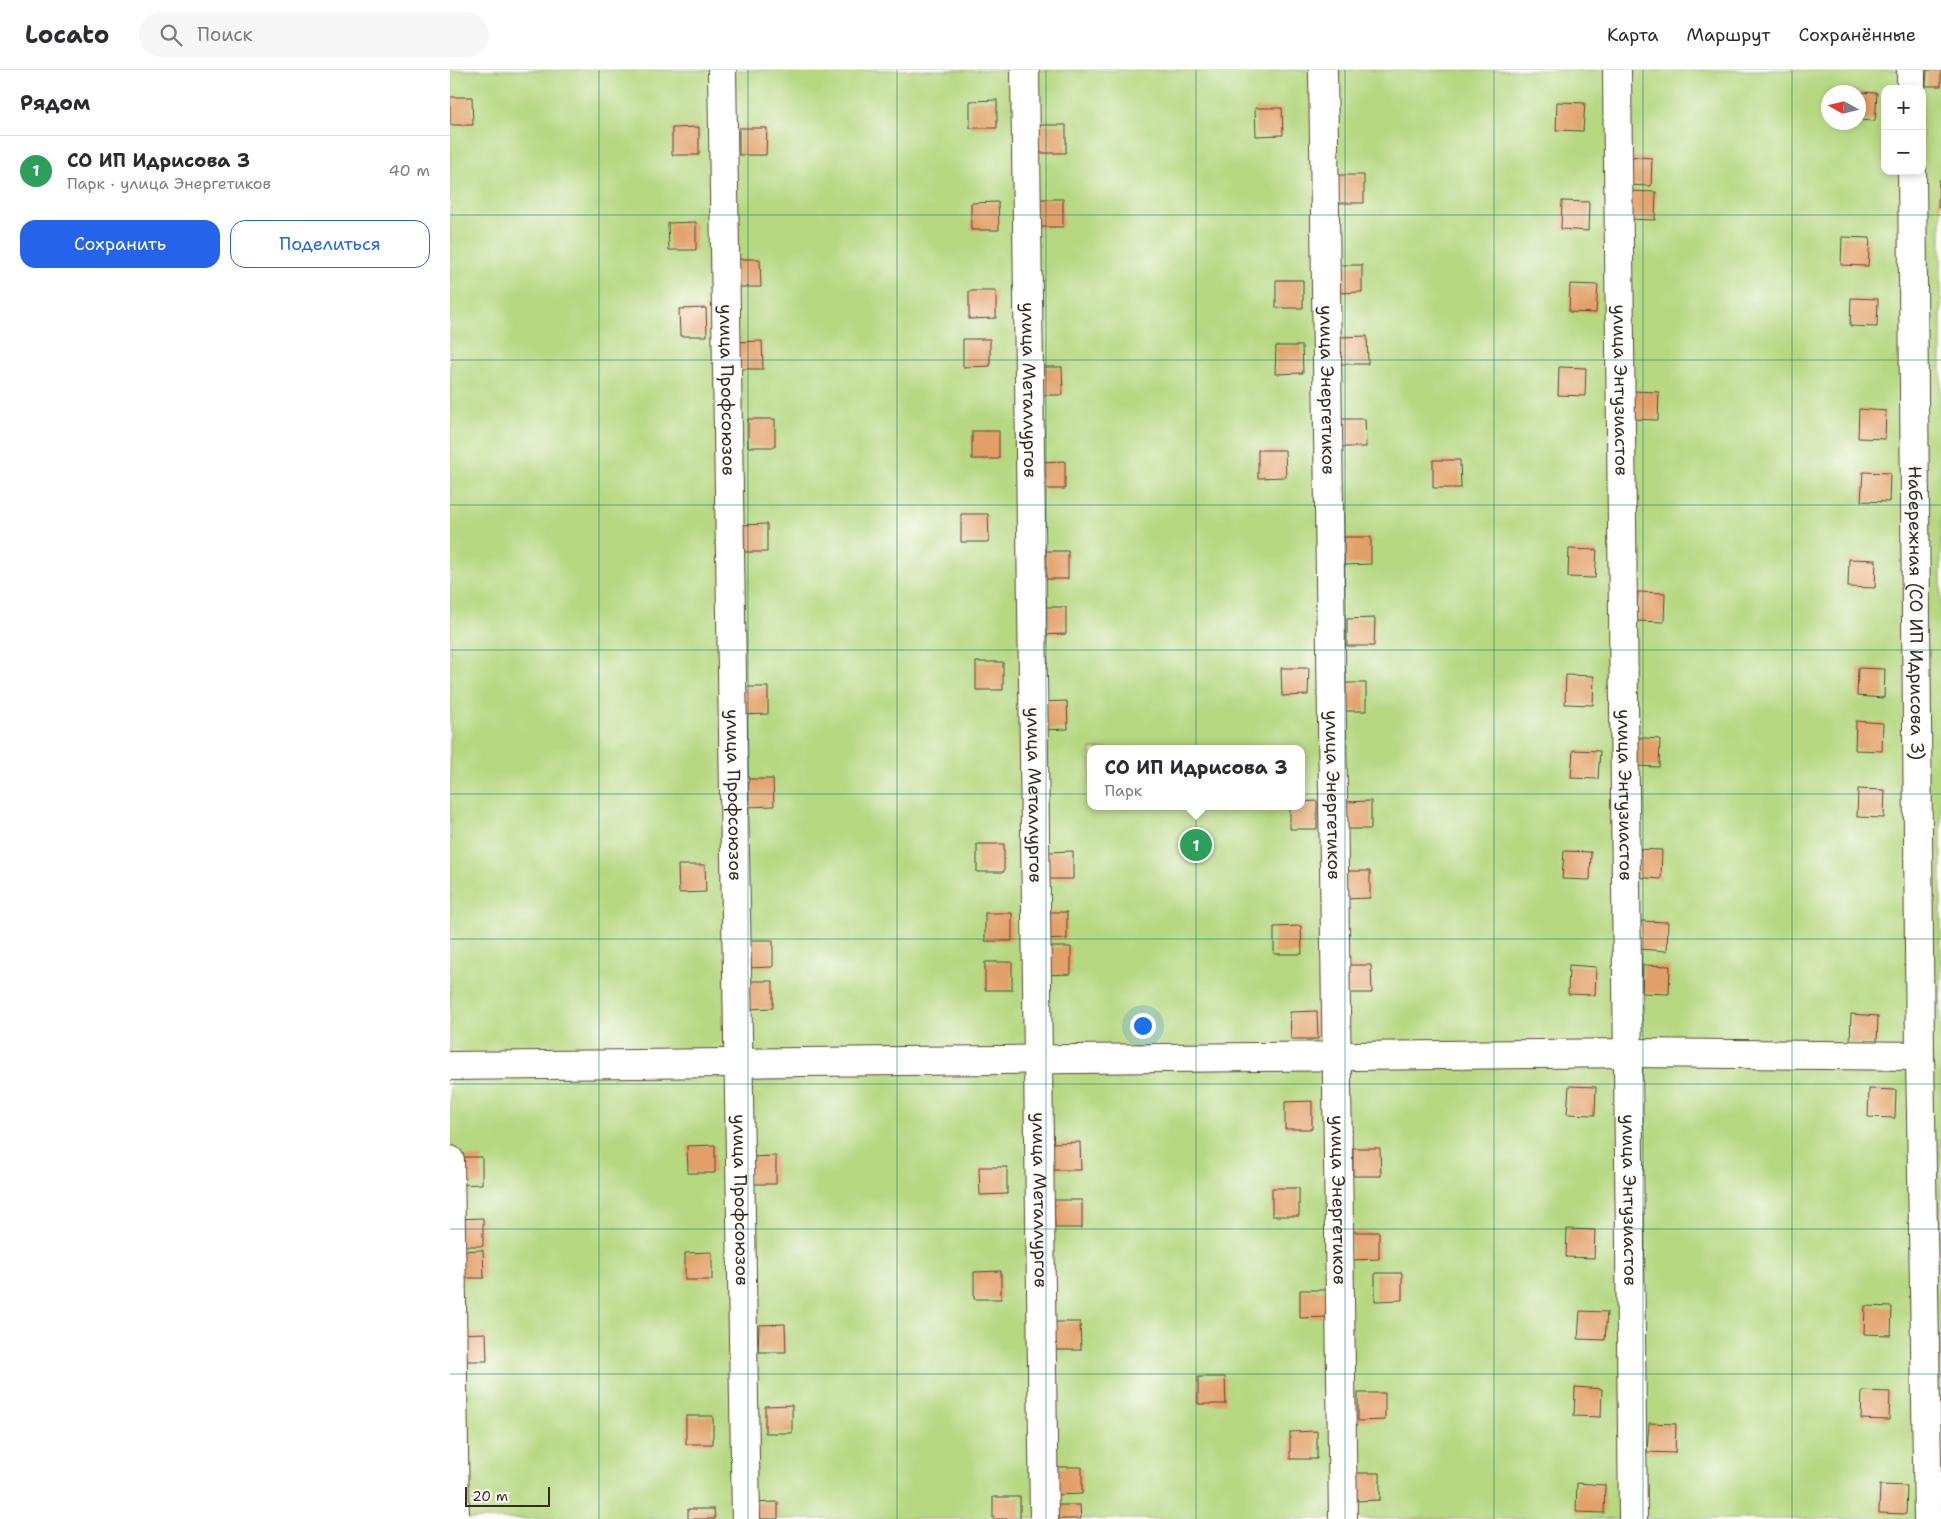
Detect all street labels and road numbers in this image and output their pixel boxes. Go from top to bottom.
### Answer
street label: улица Металлургов [1016,302,1042,478]
street label: улица Профсоюзов [714,304,741,476]
street label: улица Энтузиастов [1608,304,1633,476]
street label: улица Энергетиков [1314,305,1341,475]
street label: Набережная (СО ИП Идрисова 3) [1903,466,1929,760]
street label: улица Металлургов [1021,707,1048,883]
street label: улица Профсоюзов [721,709,747,881]
street label: улица Энтузиастов [1612,709,1638,881]
street label: улица Энергетиков [1320,710,1346,880]
street label: улица Металлургов [1027,1112,1053,1288]
street label: улица Профсоюзов [727,1114,754,1286]
street label: улица Энтузиастов [1617,1114,1642,1286]
street label: улица Энергетиков [1325,1115,1352,1285]

